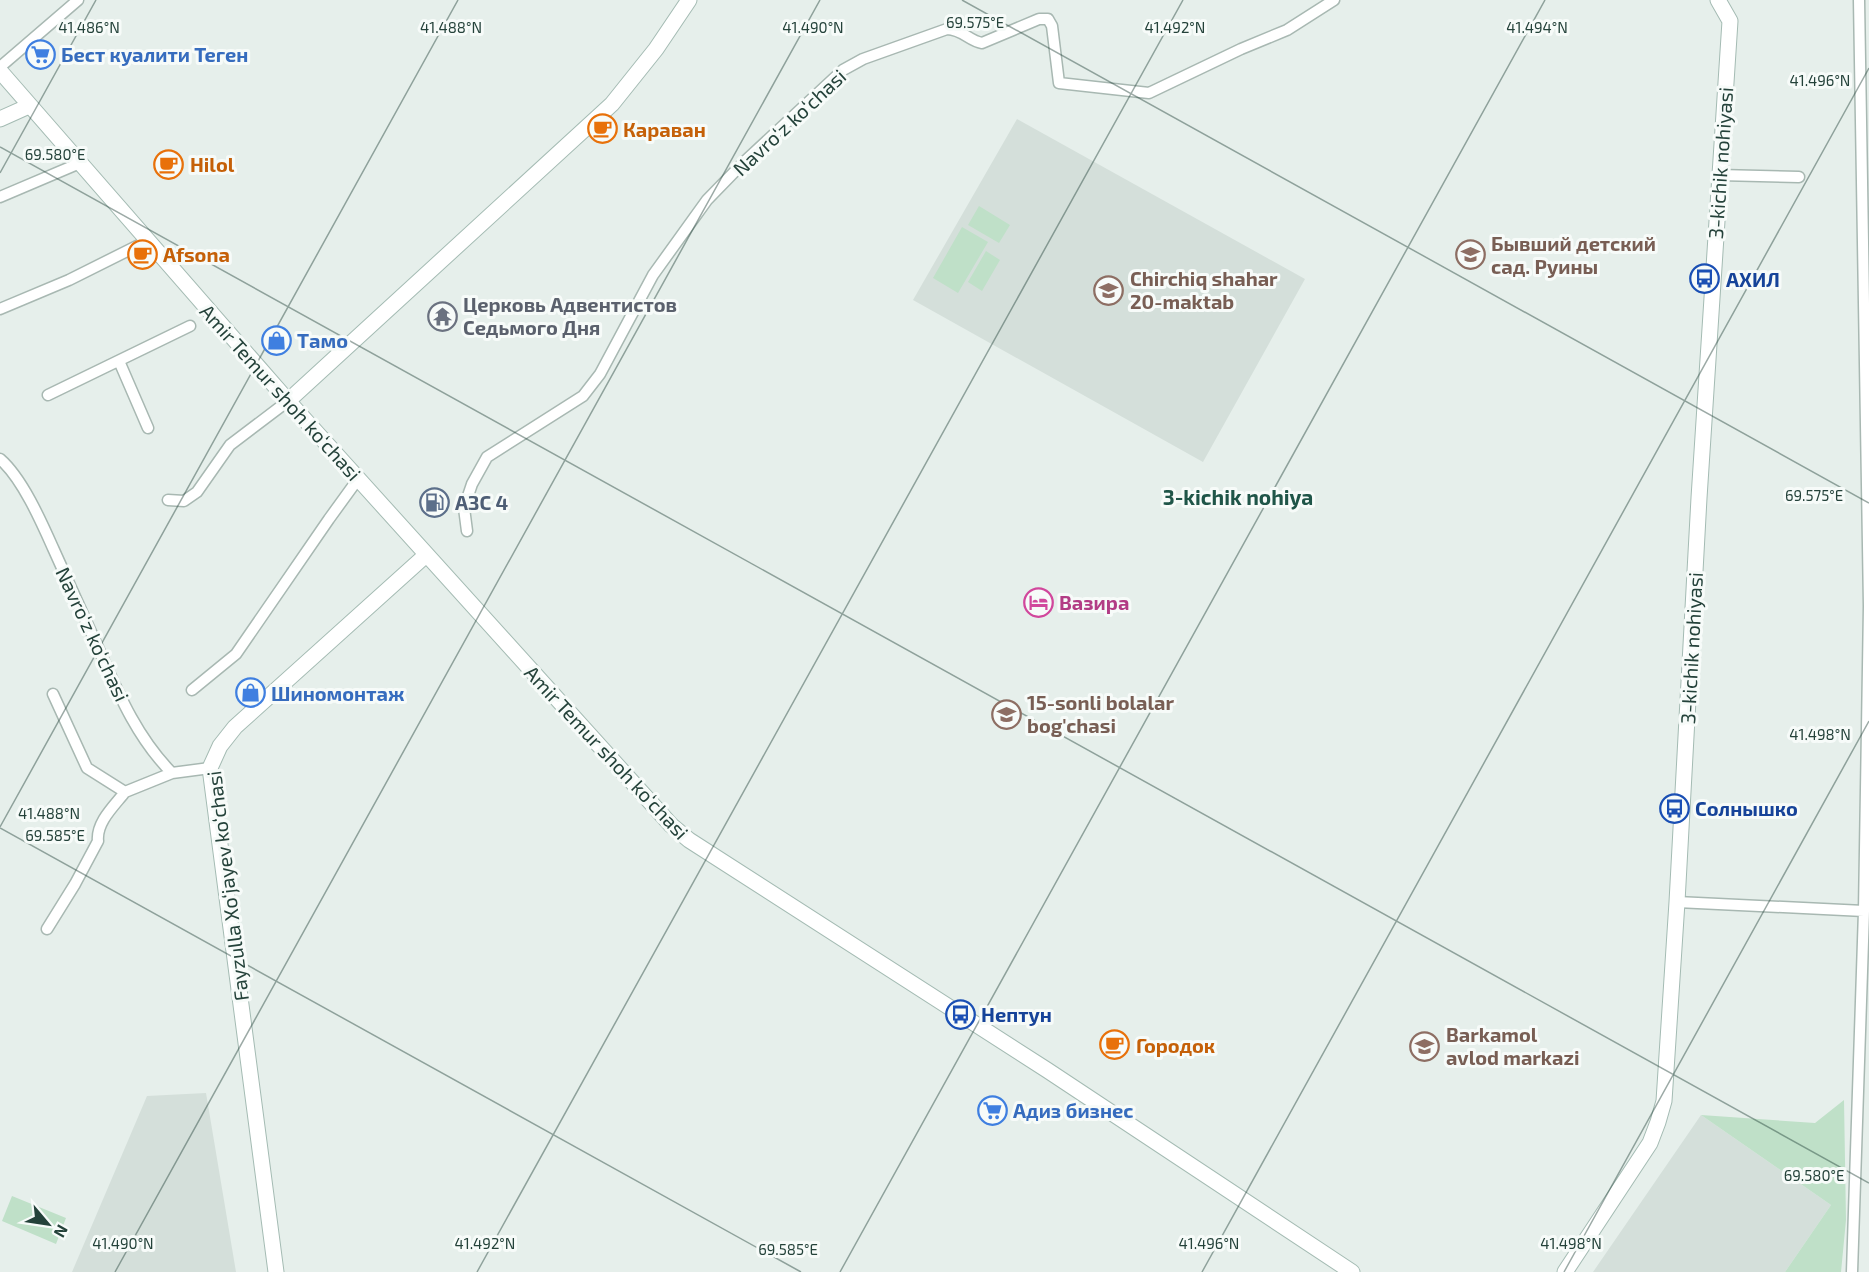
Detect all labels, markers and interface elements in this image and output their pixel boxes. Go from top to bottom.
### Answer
text: 69.575°E [946,13,1004,31]
text: 41.486°N [58,18,120,36]
text: 41.488°N [420,18,482,36]
text: 41.490°N [782,18,844,36]
text: 41.492°N [1145,18,1205,36]
text: 41.494°N [1506,18,1568,36]
supermarket icon: Бест куалити Теген [24,38,56,70]
place label: Бест куалити Теген [61,42,248,66]
street label: Navro‘z ko‘chasi [728,64,850,180]
text: 41.496°N [1790,71,1850,89]
street label: 3-kichik nohiyasi [1703,86,1737,240]
cafe icon: Караван [586,113,618,145]
place label: Караван [623,117,706,141]
text: 69.580°E [25,145,85,163]
cafe icon: Hilol [153,148,185,180]
place label: Hilol [190,152,235,176]
place label: Бывший детский сад. Руины [1491,231,1656,278]
cafe icon: Afsona [126,238,158,270]
school or university icon: Бывший детский сад. Руины [1454,238,1486,270]
place label: Afsona [163,242,230,266]
bus stop icon: АХИЛ [1689,263,1721,295]
place label: Chirchiq shahar 20-maktab [1130,266,1278,313]
place label: АХИЛ [1726,267,1780,291]
school or university icon: Chirchiq shahar 20-maktab [1093,274,1125,306]
place label: Церковь Адвентистов Седьмого Дня [463,292,677,339]
street label: Amir Temur shoh ko‘chasi [195,299,367,485]
temple icon: Церковь Адвентистов Седьмого Дня [426,300,458,332]
shop icon: Тамо [260,324,292,356]
place label: Тамо [297,328,348,352]
district label: 3-kichik nohiya [1163,484,1313,510]
fuel station icon: АЗС 4 [418,486,450,518]
text: 69.575°E [1785,486,1843,504]
place label: АЗС 4 [455,490,508,514]
street label: Navro‘z ko‘chasi [51,563,135,705]
street label: 3-kichik nohiyasi [1675,571,1707,725]
hotel icon: Вазира [1022,586,1054,618]
place label: Вазира [1059,590,1129,614]
street label: Amir Temur shoh ko‘chasi [520,660,694,844]
shop icon: Шиномонтаж [234,677,266,709]
place label: Шиномонтаж [271,681,405,705]
place label: 15-sonli bolalar bog'chasi [1027,690,1174,737]
school or university icon: 15-sonli bolalar bog'chasi [990,698,1022,730]
text: 41.498°N [1789,725,1851,743]
street label: Fayzulla Xo‘jayev ko‘chasi [201,769,253,1003]
bus stop icon: Солнышко [1658,792,1690,824]
place label: Солнышко [1695,796,1798,820]
text: 41.488°N [18,804,80,822]
text: 69.585°E [25,826,85,844]
bus stop icon: Нептун [944,998,976,1030]
place label: Нептун [981,1002,1052,1026]
place label: Barkamol avlod markazi [1446,1022,1579,1069]
cafe icon: Городок [1099,1029,1131,1061]
school or university icon: Barkamol avlod markazi [1409,1030,1441,1062]
place label: Городок [1136,1033,1215,1057]
supermarket icon: Адиз бизнес [976,1094,1008,1126]
place label: Адиз бизнес [1013,1098,1134,1122]
text: 69.580°E [1784,1166,1844,1184]
north arrow [18,1194,78,1254]
text: N [50,1222,73,1241]
text: 41.490°N [92,1234,154,1252]
text: 41.492°N [455,1234,515,1252]
text: 41.496°N [1179,1234,1239,1252]
text: 41.498°N [1540,1234,1602,1252]
text: 69.585°E [758,1240,818,1258]

